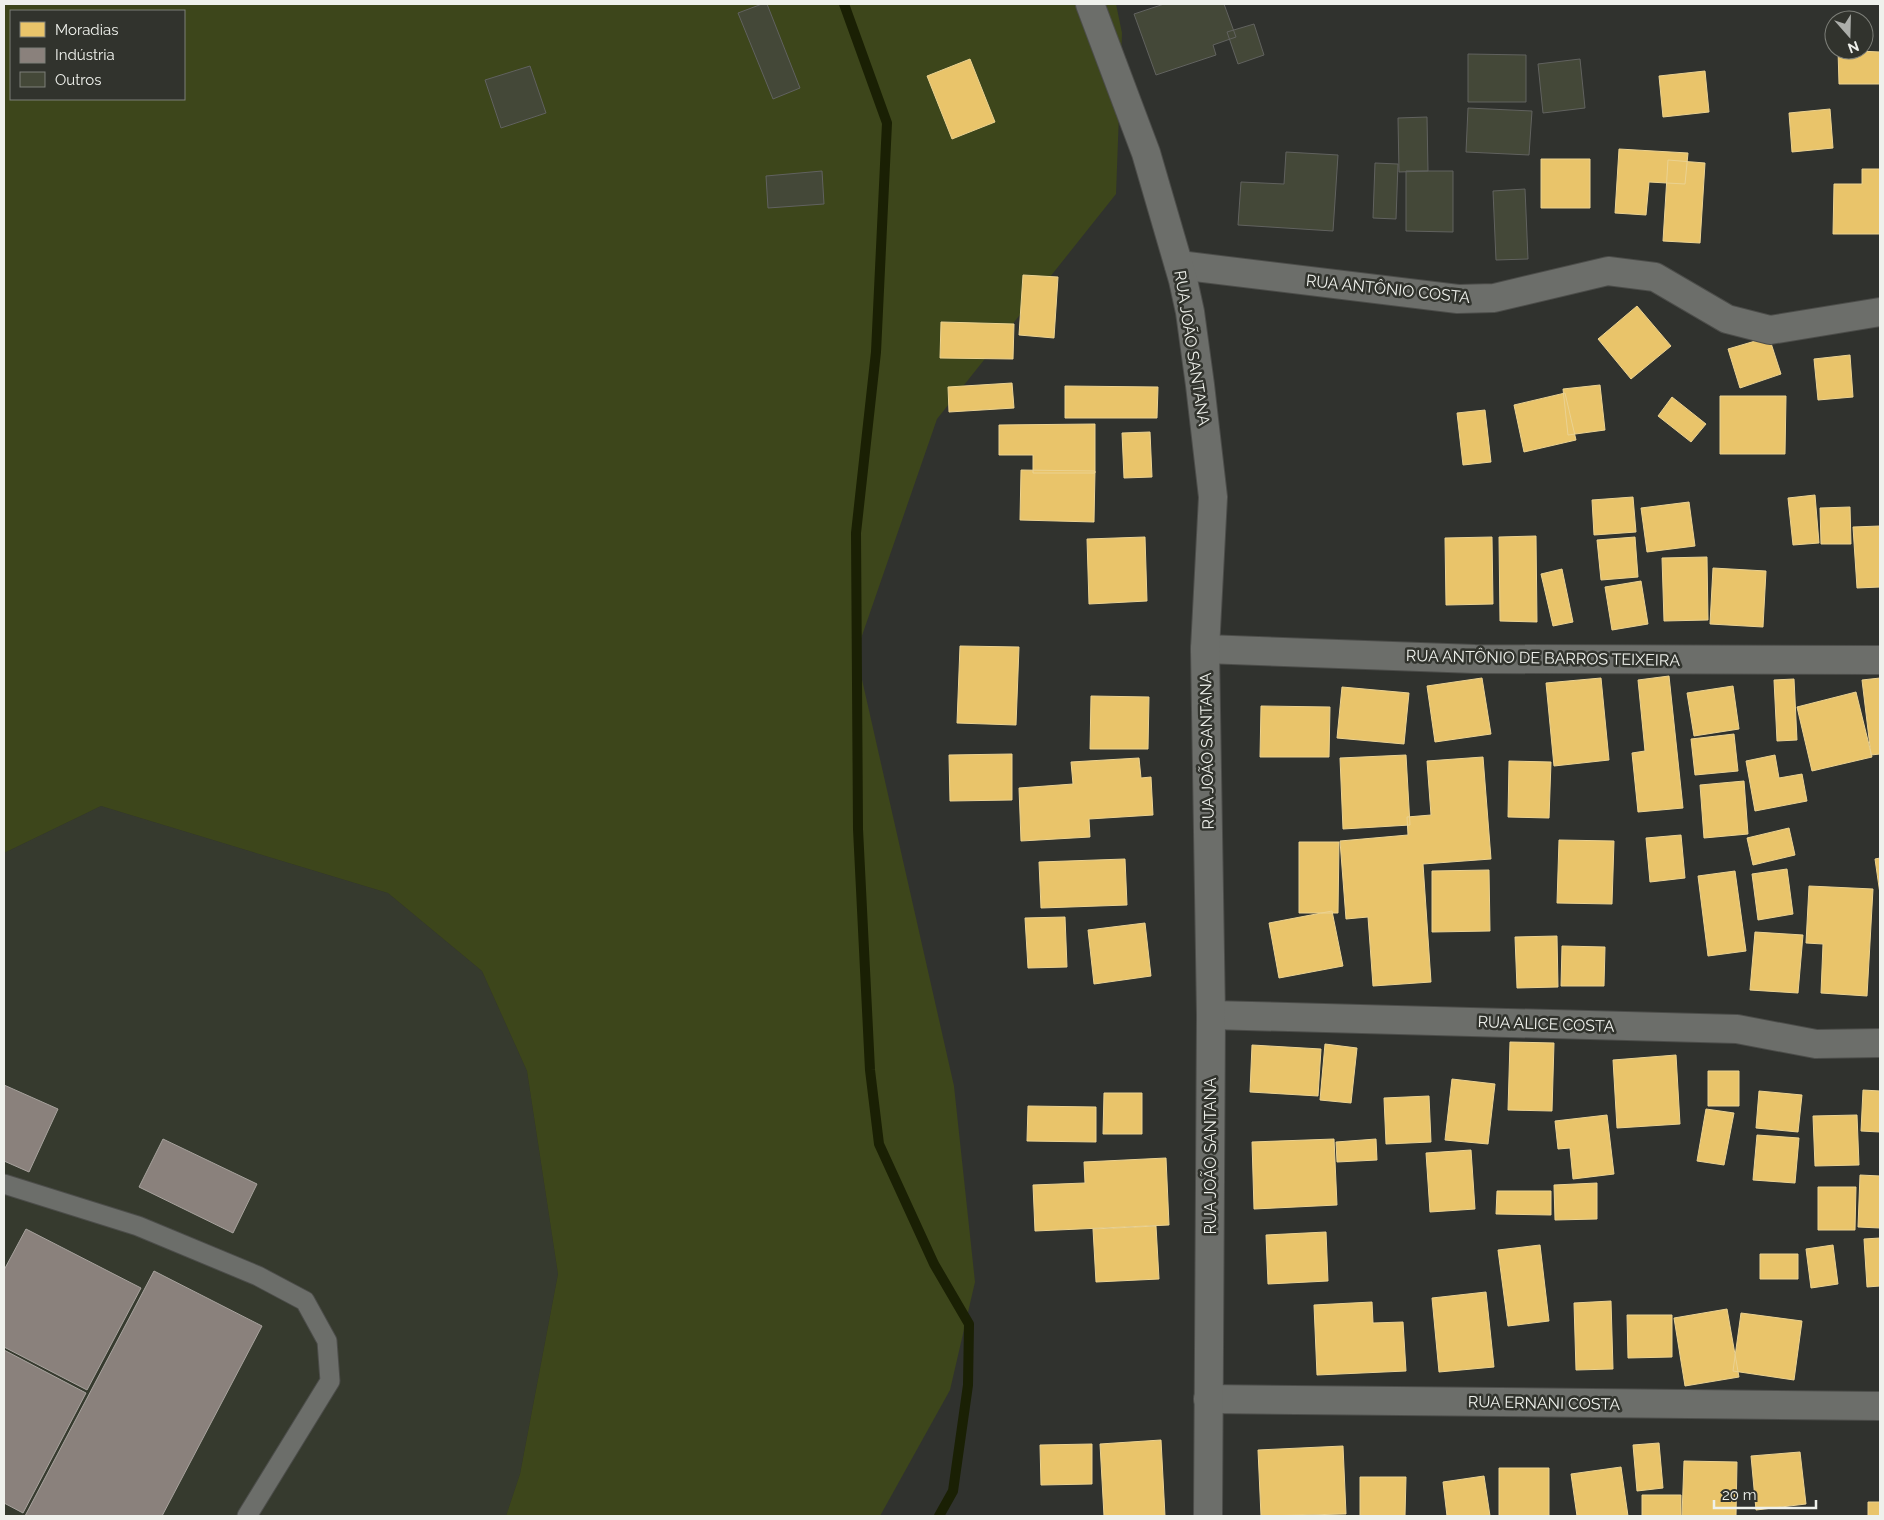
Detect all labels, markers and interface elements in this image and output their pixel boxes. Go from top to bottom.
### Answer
legend [10,10,185,100]
north arrow [1824,10,1874,60]
text: Moradias [55,21,118,39]
text: N [1846,38,1861,57]
text: Indústria [55,46,115,64]
text: Outros [55,71,101,89]
street label: RUA JOÃO SANTANA [1170,269,1215,427]
street label: RUA ANTÔNIO COSTA [1305,270,1471,307]
street label: RUA ANTÔNIO DE BARROS TEIXEIRA [1406,645,1680,670]
street label: RUA JOÃO SANTANA [1195,672,1218,830]
street label: RUA ALICE COSTA [1477,1012,1615,1036]
street label: RUA JOÃO SANTANA [1200,1077,1220,1235]
street label: RUA ERNANI COSTA [1468,1392,1620,1414]
scale bar [1714,1478,1816,1510]
text: 20 m [1722,1486,1757,1504]

